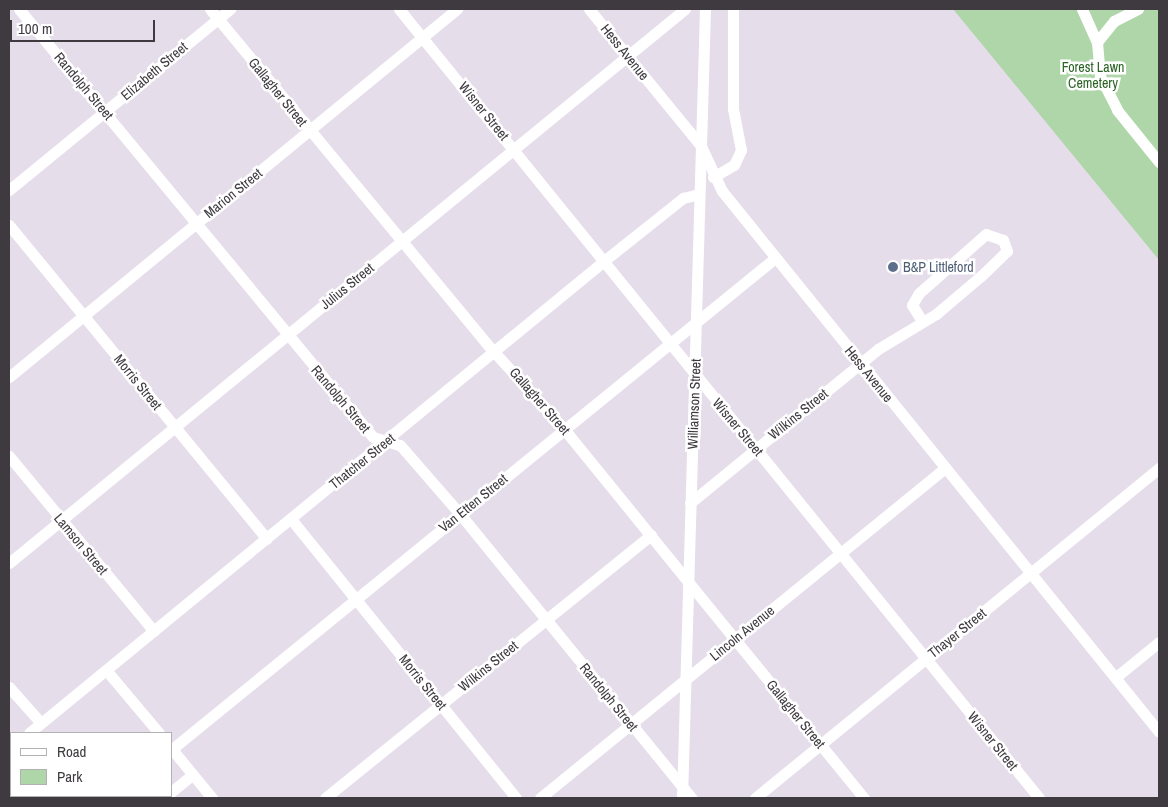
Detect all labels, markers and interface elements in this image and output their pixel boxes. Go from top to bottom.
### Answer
scale bar [12,10,158,42]
text: 100 m [18,18,52,39]
street label: Hess Avenue [597,20,653,84]
street label: Elizabeth Street [117,38,191,104]
street label: Randolph Street [51,49,117,123]
street label: Gallagher Street [245,54,311,130]
park label: Forest Lawn Cemetery [1062,59,1124,92]
street label: Wisner Street [455,78,513,144]
street label: Marion Street [201,165,265,221]
street label: Julius Street [317,259,377,313]
place label: B&P Littleford [903,259,974,275]
marker: B&P Littleford [887,261,899,273]
street label: Hess Avenue [841,342,897,406]
street label: Morris Street [111,351,165,413]
street label: Williamson Street [684,358,704,450]
street label: Randolph Street [308,362,374,436]
street label: Gallagher Street [506,364,574,438]
street label: Wilkins Street [765,385,831,443]
street label: Wisner Street [709,395,767,459]
street label: Thatcher Street [326,430,398,492]
street label: Van Etten Street [435,470,511,536]
street label: Lamson Street [51,510,111,578]
street label: Lincoln Avenue [706,602,778,664]
street label: Thayer Street [925,605,989,661]
street label: Wilkins Street [455,637,521,695]
street label: Morris Street [396,651,450,713]
street label: Randolph Street [576,659,642,735]
street label: Gallagher Street [763,676,829,752]
street label: Wisner Street [964,708,1022,774]
legend [10,732,172,797]
text: Road [57,741,86,762]
text: Park [57,766,82,787]

